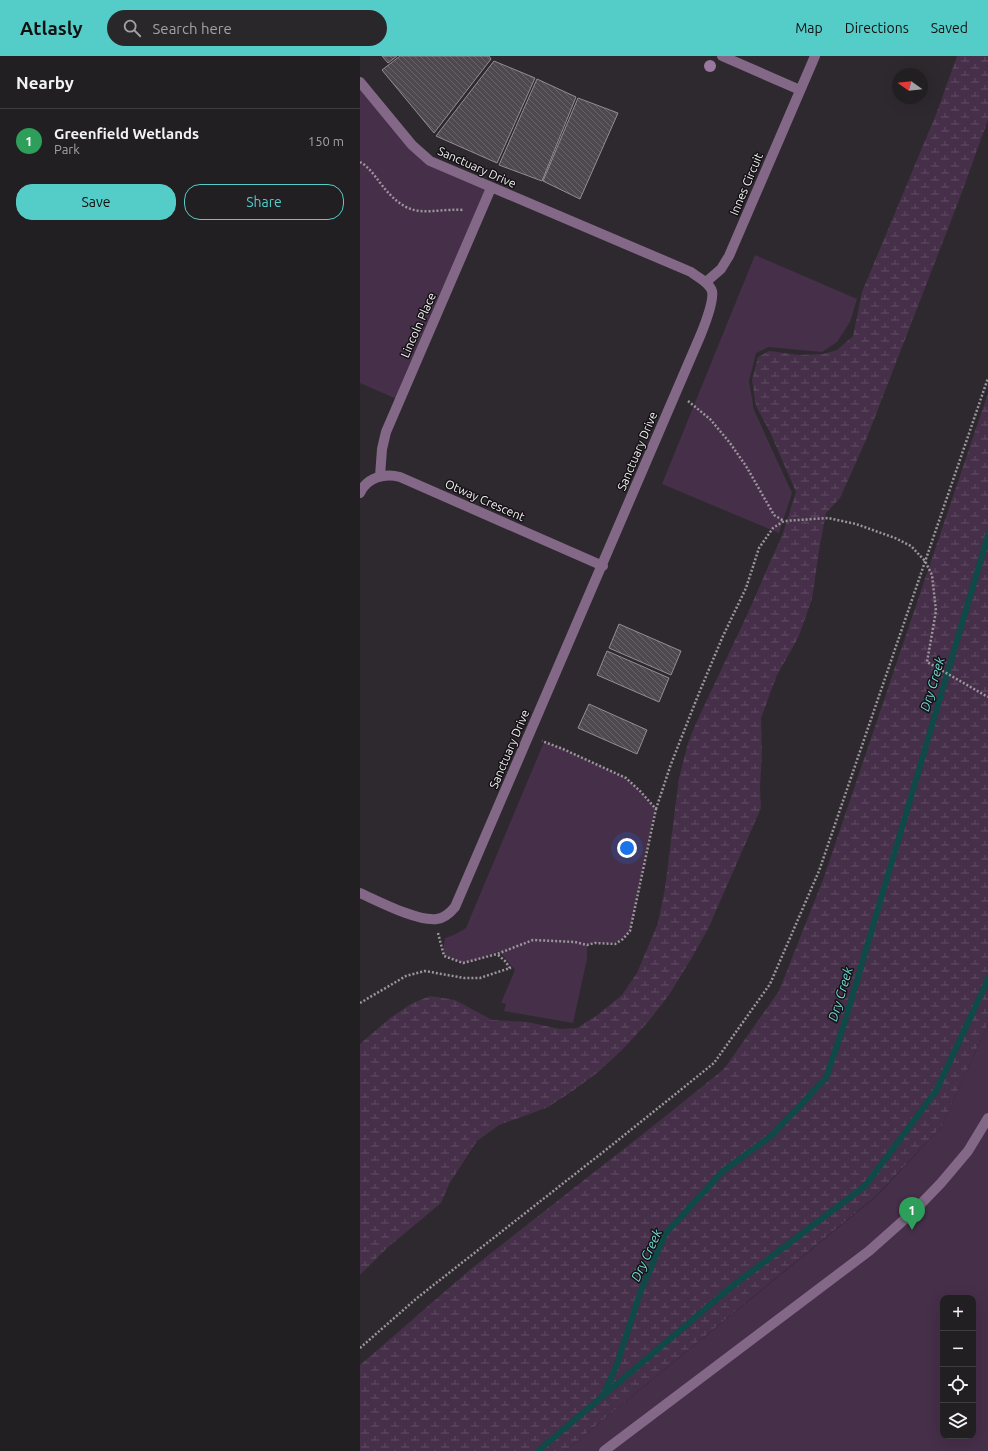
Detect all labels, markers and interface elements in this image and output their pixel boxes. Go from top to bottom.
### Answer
search box [107,10,387,46]
text: Atlasly [20,17,83,39]
icon: search [121,17,143,39]
text: Search here [153,20,232,37]
text: Map [795,20,823,36]
text: Directions [845,20,909,36]
text: Saved [931,20,968,36]
north arrow [892,68,928,104]
text: Nearby [16,73,74,92]
text: Greenfield Wetlands [54,125,199,142]
text: 1 [25,134,33,148]
text: 150 m [308,134,344,148]
text: Park [54,142,80,156]
street label: Sanctuary Drive [436,144,518,190]
street label: Innes Circuit [727,151,765,217]
button: Save [16,184,176,220]
button: Share [184,184,344,220]
street label: Lincoln Place [398,290,438,360]
street label: Sanctuary Drive [615,410,659,492]
street label: Otway Crescent [443,477,527,523]
water label: Dry Creek [917,655,947,713]
street label: Sanctuary Drive [487,708,531,790]
your location [617,838,637,858]
water label: Dry Creek [825,965,855,1023]
pin: 1 [899,1197,925,1230]
water label: Dry Creek [628,1226,664,1283]
map controls [940,1295,976,1439]
button: + [940,1295,976,1331]
button: − [940,1331,976,1367]
button: locate [940,1367,976,1403]
button: layers [940,1403,976,1439]

